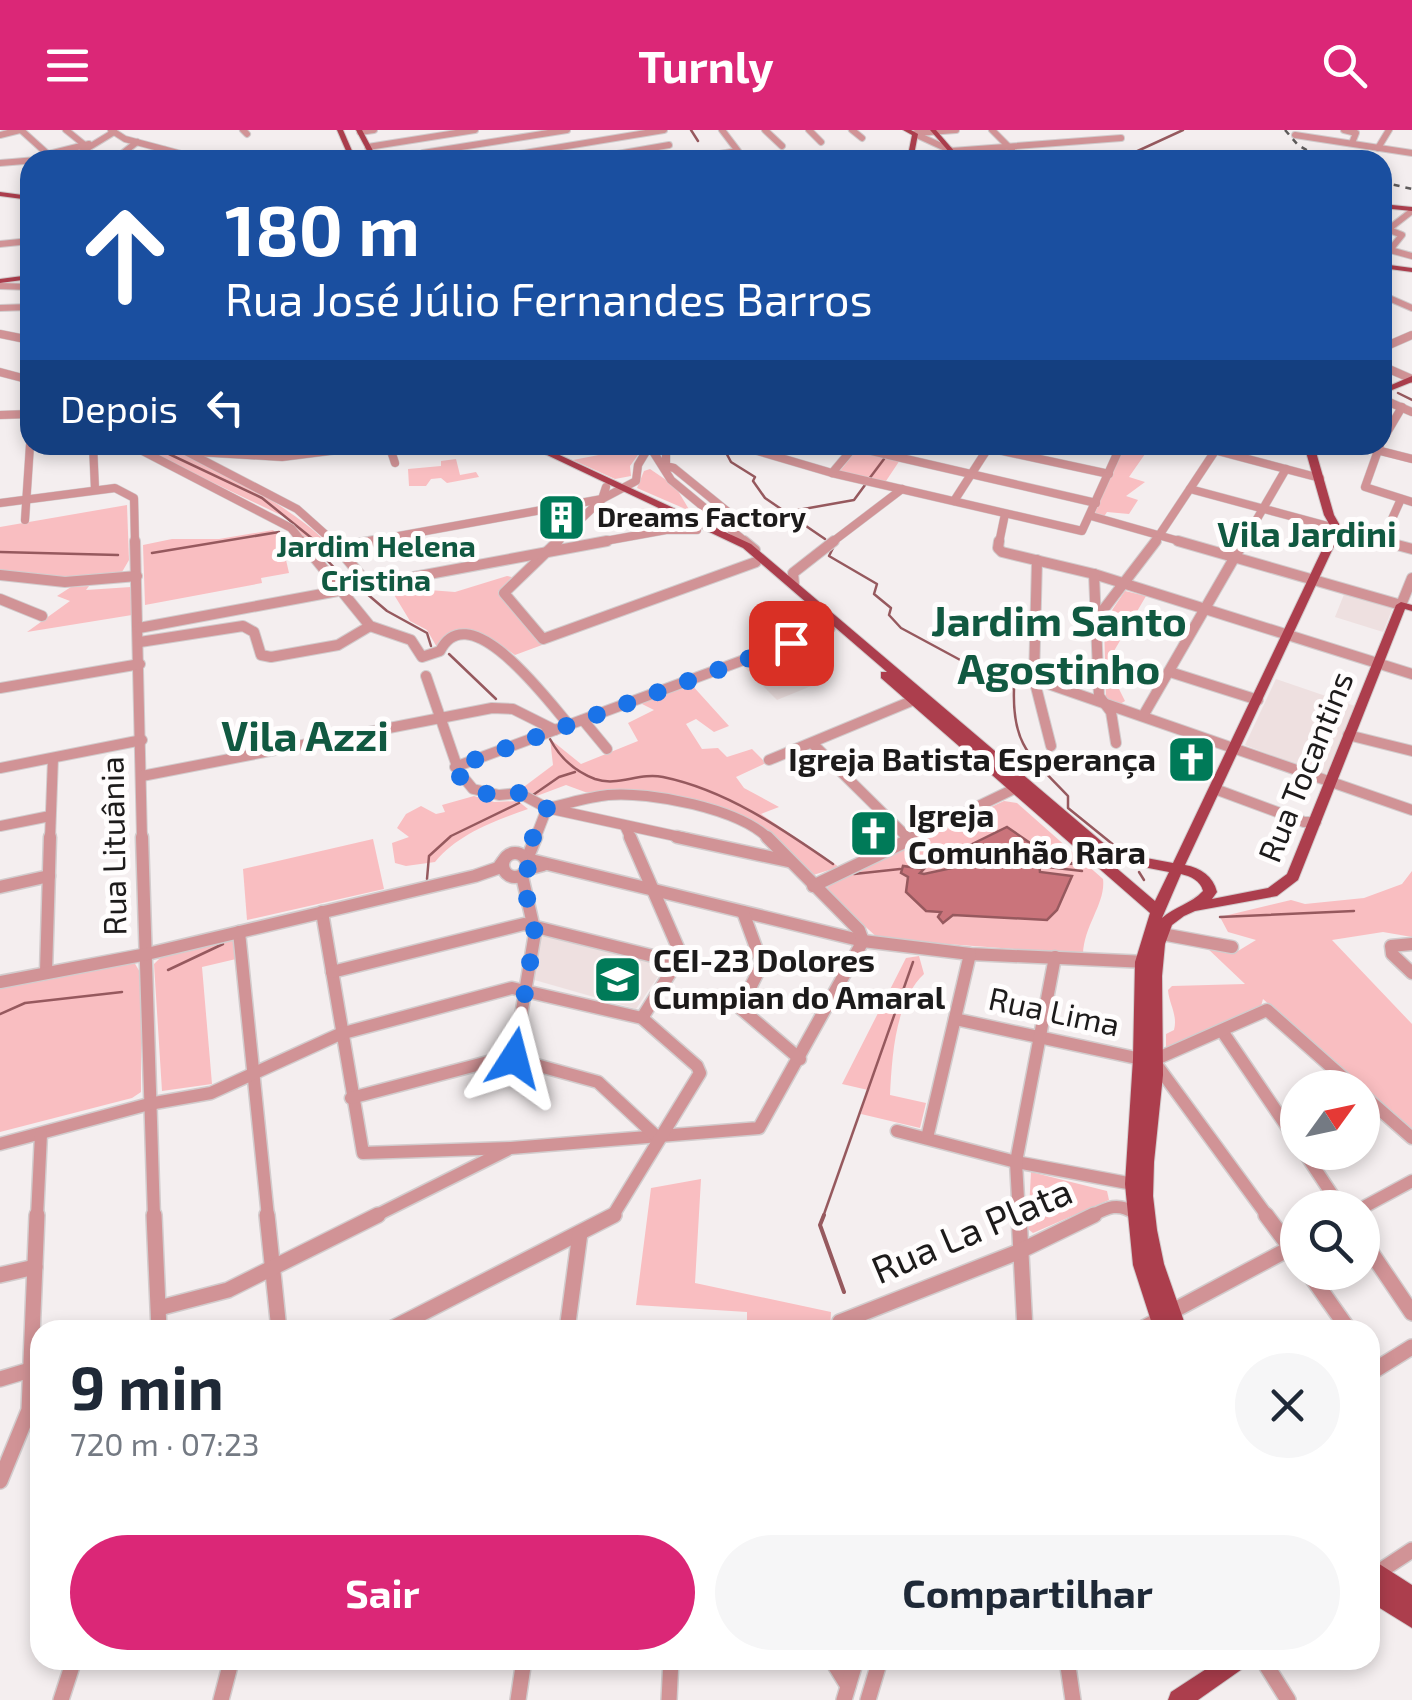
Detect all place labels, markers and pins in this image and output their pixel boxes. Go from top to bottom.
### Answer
building icon: Dreams Factory [536,491,588,543]
place label: Dreams Factory [597,499,806,533]
pin [749,601,834,686]
church icon: Igreja Batista Esperança [1165,734,1217,786]
place label: Igreja Batista Esperança [788,739,1156,779]
place label: Igreja Comunhão Rara [908,795,1146,870]
church icon: Igreja Comunhão Rara [847,808,899,860]
place label: CEI-23 Dolores Cumpian do Amaral [653,940,946,1015]
school or university icon: CEI-23 Dolores Cumpian do Amaral [592,953,644,1005]

